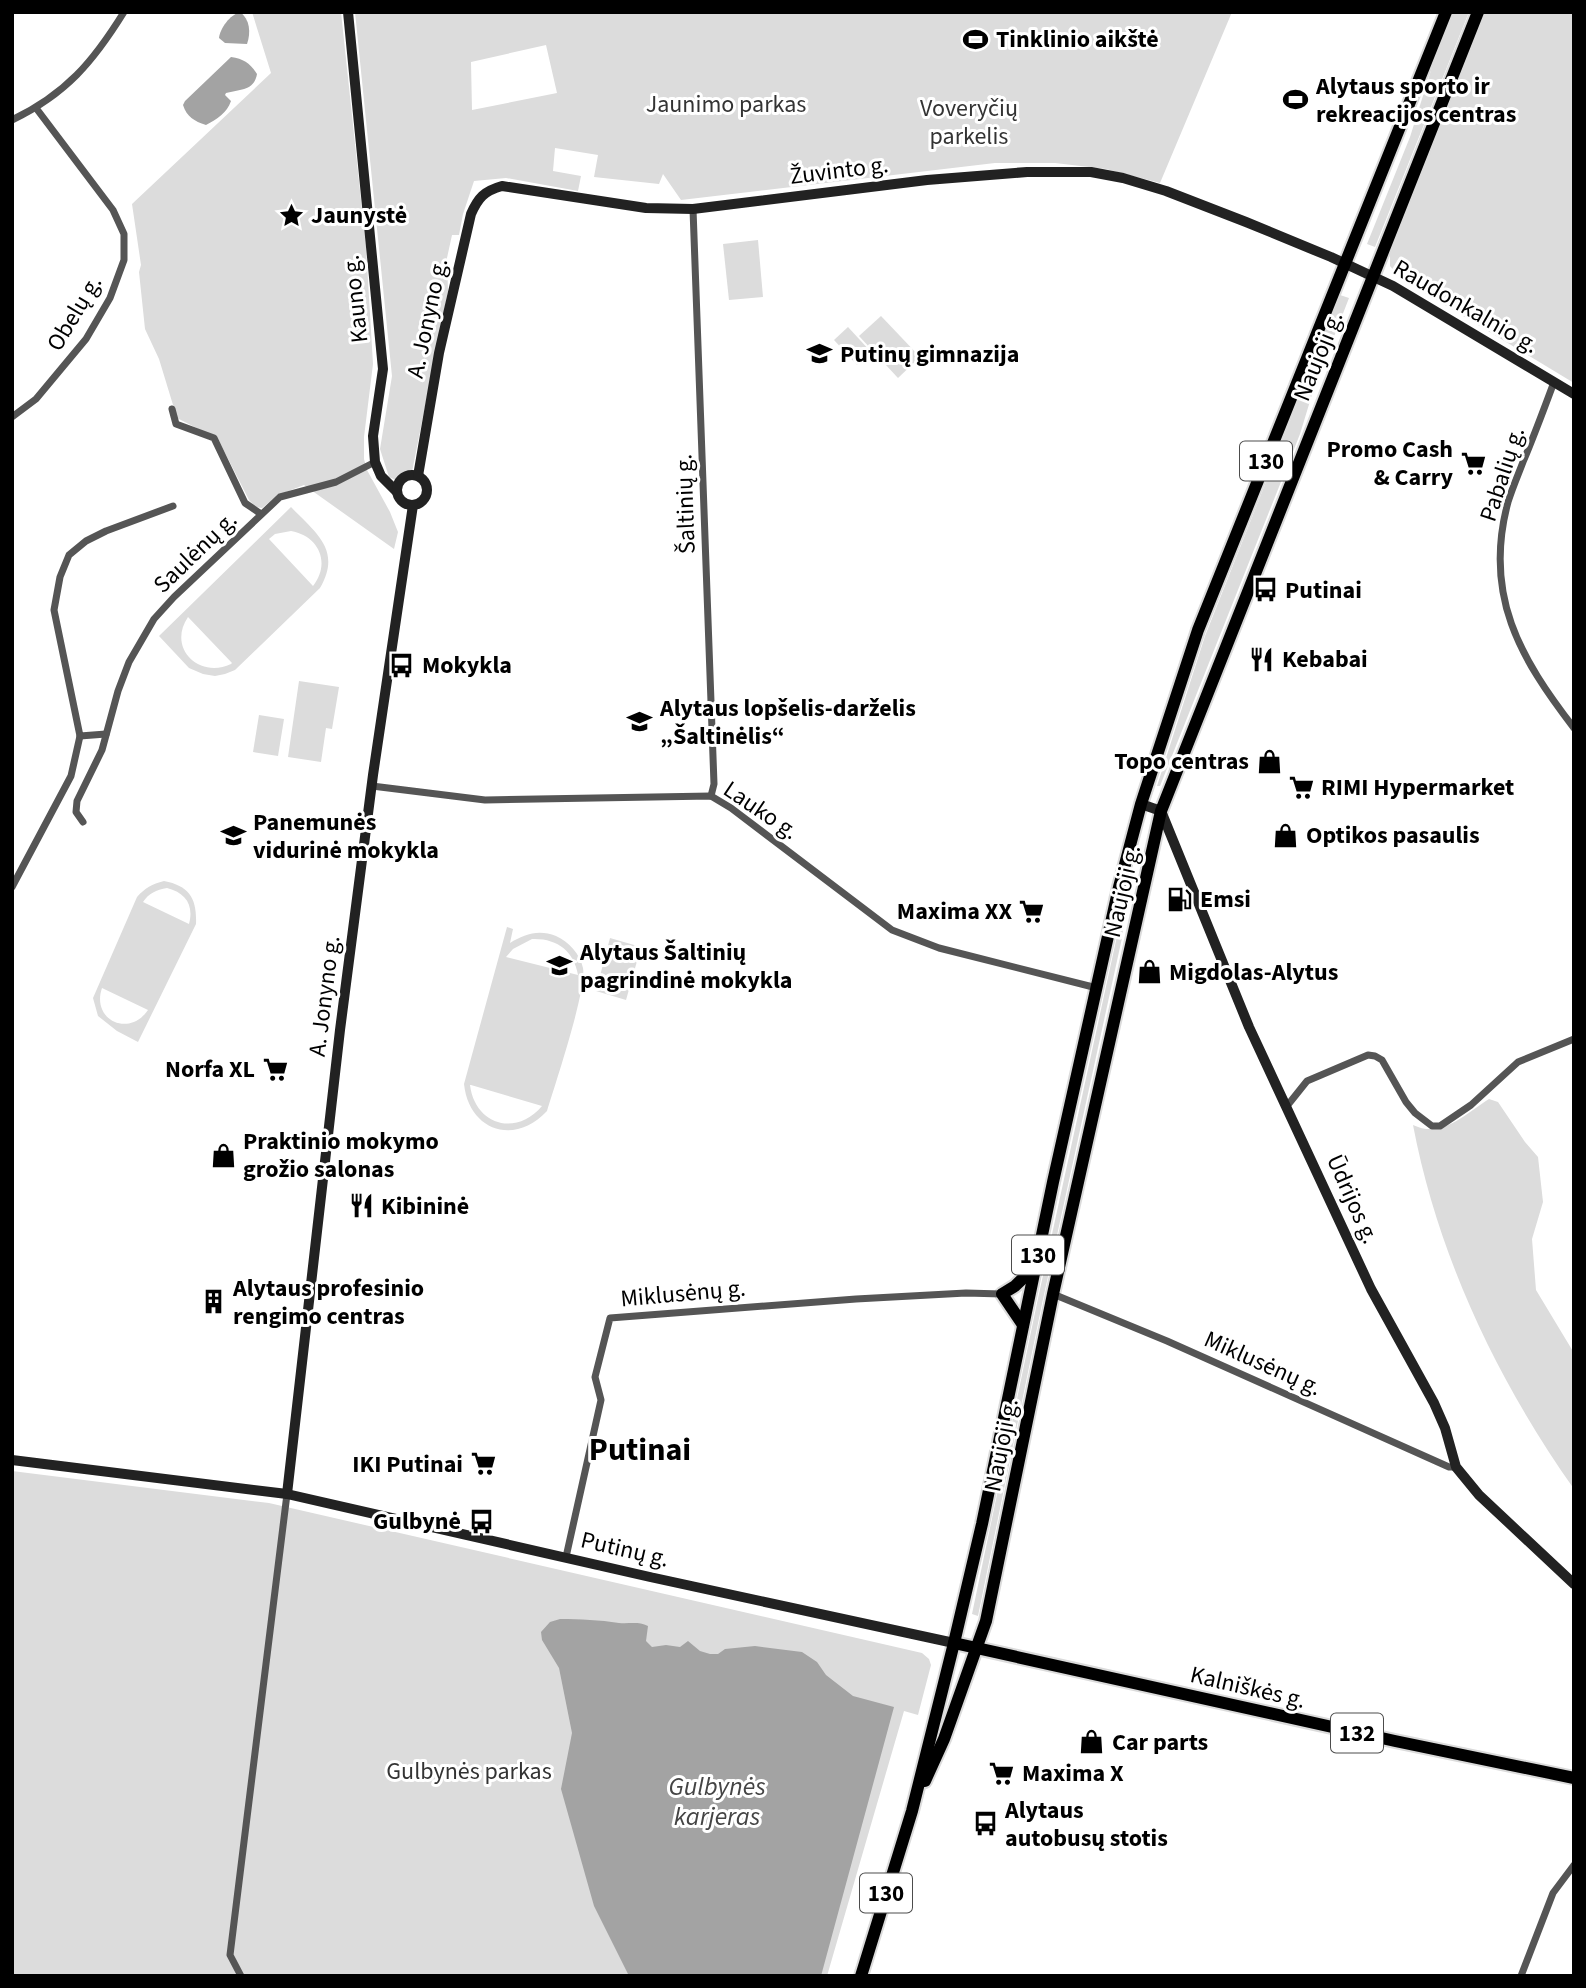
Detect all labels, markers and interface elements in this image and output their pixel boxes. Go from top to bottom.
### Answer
place label: Tinklinio aikštė [996,22,1159,57]
sports icon: Tinklinio aikštė [962,25,990,53]
place label: Alytaus sporto ir rekreacijos centras [1315,69,1516,132]
sports icon: Alytaus sporto ir rekreacijos centras [1282,86,1310,114]
park label: Jaunimo parkas [646,87,806,122]
park label: Voveryčių parkelis [920,91,1018,154]
street label: Žuvinto g. [788,147,891,194]
place label: Jaunystė [311,198,407,233]
place icon: Jaunystė [277,201,305,229]
street label: Raudonkalnio g. [1386,251,1545,362]
street label: Kauno g. [333,253,378,345]
street label: A. Jonyno g. [398,255,457,381]
street label: Obelų g. [38,269,111,358]
street label: Naujoji g. [1285,306,1352,406]
place label: Putinų gimnazija [840,337,1019,372]
school or university icon: Putinų gimnazija [806,340,834,368]
street label: Pabalių g. [1471,422,1534,526]
place label: Promo Cash & Carry [1326,432,1453,495]
road number: 130 [1240,442,1292,481]
supermarket icon: Promo Cash & Carry [1459,449,1487,477]
street label: Šaltinių g. [666,453,705,555]
street label: Saulėnų g. [145,503,245,601]
place label: Putinai [1285,573,1362,608]
bus stop icon: Putinai [1251,576,1279,604]
place label: Kebabai [1282,642,1368,677]
restaurant icon: Kebabai [1248,645,1276,673]
place label: Mokykla [422,648,512,683]
bus stop icon: Mokykla [388,651,416,679]
place label: Alytaus lopšelis-darželis „Šaltinėlis“ [659,691,916,754]
school or university icon: Alytaus lopšelis-darželis „Šaltinėlis“ [626,708,654,736]
place label: Topo centras [1114,744,1249,779]
shop icon: Topo centras [1255,747,1283,775]
place label: RIMI Hypermarket [1321,770,1514,805]
street label: Lauko g. [716,772,805,848]
supermarket icon: RIMI Hypermarket [1287,773,1315,801]
place label: Panemunės vidurinė mokykla [253,805,439,868]
place label: Optikos pasaulis [1306,818,1480,853]
shop icon: Optikos pasaulis [1272,821,1300,849]
school or university icon: Panemunės vidurinė mokykla [219,822,247,850]
street label: Naujoji g. [1095,841,1150,941]
place label: Emsi [1200,882,1251,917]
fuel station icon: Emsi [1166,885,1194,913]
place label: Maxima XX [897,894,1012,929]
supermarket icon: Maxima XX [1018,897,1046,925]
street label: A. Jonyno g. [300,934,349,1059]
place label: Alytaus Šaltinių pagrindinė mokykla [579,935,792,998]
school or university icon: Alytaus Šaltinių pagrindinė mokykla [546,952,574,980]
place label: Migdolas-Alytus [1169,955,1338,990]
shop icon: Migdolas-Alytus [1135,958,1163,986]
place label: Norfa XL [165,1052,255,1087]
supermarket icon: Norfa XL [261,1055,289,1083]
place label: Praktinio mokymo grožio salonas [243,1124,439,1187]
shop icon: Praktinio mokymo grožio salonas [209,1141,237,1169]
street label: Ūdrijos g. [1317,1149,1388,1250]
place label: Kibininė [381,1189,469,1224]
restaurant icon: Kibininė [347,1192,375,1220]
road number: 130 [1012,1236,1064,1274]
place label: Alytaus profesinio rengimo centras [232,1271,424,1334]
street label: Miklusėnų g. [619,1271,747,1316]
building icon: Alytaus profesinio rengimo centras [199,1288,227,1316]
street label: Miklusėnų g. [1198,1322,1327,1405]
street label: Naujoji g. [975,1395,1028,1495]
district label: Putinai [589,1427,691,1473]
place label: IKI Putinai [352,1447,463,1482]
supermarket icon: IKI Putinai [469,1450,497,1478]
place label: Gulbynė [373,1504,461,1539]
bus stop icon: Gulbynė [467,1507,495,1535]
street label: Putinų g. [577,1522,673,1577]
street label: Kalniškės g. [1187,1657,1309,1718]
road number: 132 [1331,1714,1383,1752]
place label: Car parts [1112,1725,1208,1760]
shop icon: Car parts [1078,1728,1106,1756]
park label: Gulbynės parkas [386,1754,552,1789]
place label: Maxima X [1022,1756,1124,1791]
supermarket icon: Maxima X [988,1759,1016,1787]
water label: Gulbynės karjeras [668,1768,766,1835]
place label: Alytaus autobusų stotis [1004,1793,1168,1856]
bus stop icon: Alytaus autobusų stotis [971,1810,999,1838]
road number: 130 [860,1874,912,1912]

